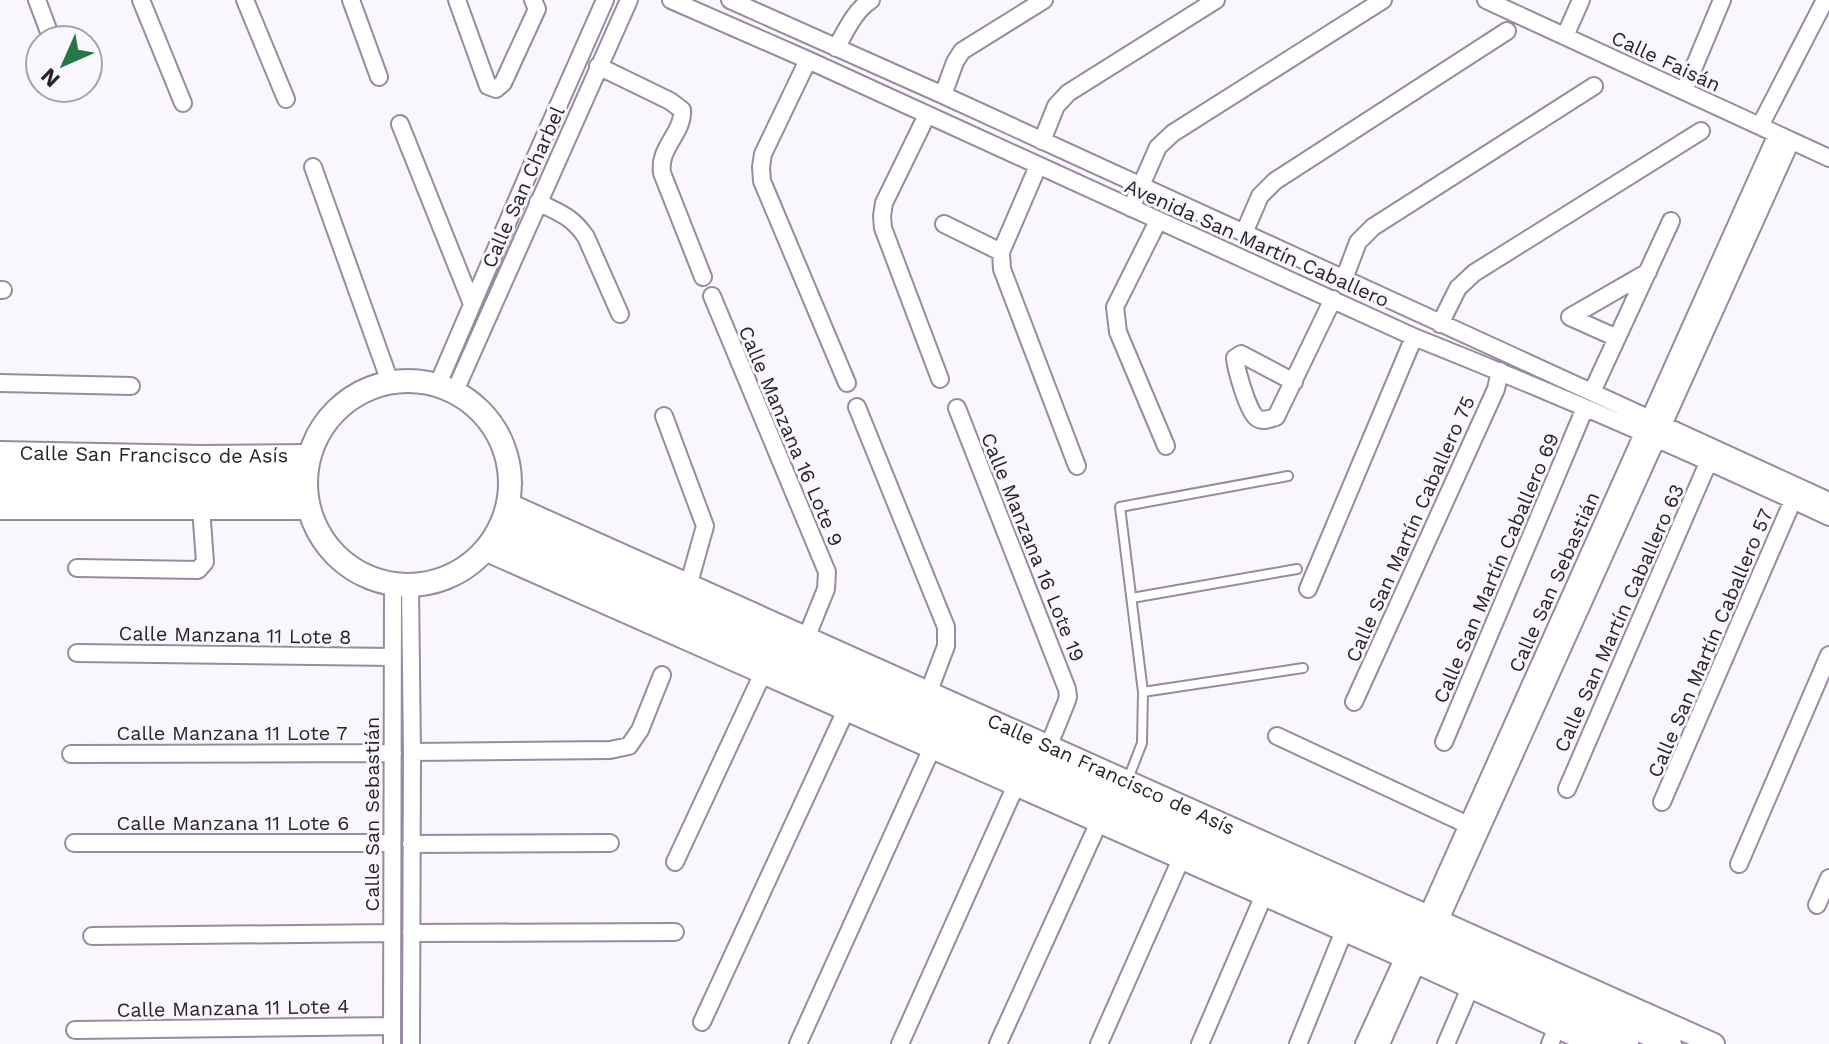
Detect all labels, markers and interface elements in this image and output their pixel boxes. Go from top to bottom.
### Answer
north arrow [24,24,104,104]
street label: Calle Faisán [1608,25,1724,97]
text: N [36,63,65,92]
street label: Calle San Charbel [477,102,569,272]
street label: Avenida San Martín Caballero [1121,174,1393,312]
street label: Calle Manzana 16 Lote 9 [734,322,848,550]
street label: Calle San Martín Caballero 75 [1340,392,1480,666]
street label: Calle Manzana 16 Lote 19 [976,429,1090,665]
street label: Calle San Martín Caballero 69 [1428,429,1564,707]
street label: Calle San Francisco de Asís [19,440,288,468]
street label: Calle San Martín Caballero 63 [1549,480,1689,756]
street label: Calle San Sebastián [1503,488,1605,676]
street label: Calle San Martín Caballero 57 [1642,505,1778,781]
street label: Calle Manzana 11 Lote 8 [118,621,352,649]
street label: Calle San Francisco de Asís [984,708,1239,840]
street label: Calle San Sebastián [360,717,384,911]
street label: Calle Manzana 11 Lote 7 [116,721,348,745]
street label: Calle Manzana 11 Lote 6 [117,811,349,835]
street label: Calle Manzana 11 Lote 4 [116,994,350,1022]

